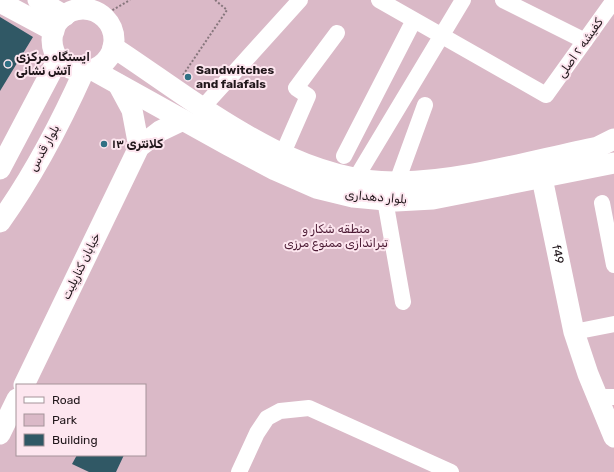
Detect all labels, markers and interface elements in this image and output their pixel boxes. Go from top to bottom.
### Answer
street label: کفیشه ۲ اصلی [554,15,607,81]
place label: ایستگاه مرکزی آتش نشانی [16,50,90,78]
marker: ایستگاه مرکزی آتش نشانی [3,59,13,69]
place label: Sandwitches and falafals [196,63,274,91]
marker: Sandwitches and falafals [183,72,193,82]
street label: بلوار قدس [26,122,63,174]
place label: کلانتری ۱۳ [112,137,163,151]
marker: کلانتری ۱۳ [99,139,109,149]
street label: بلوار دهداری [344,187,408,208]
park label: منطقه شکار و تیراندازی ممنوع مرزی [284,222,388,252]
street label: خیابان کنارپلیت [59,230,104,302]
street label: f49 [549,244,567,265]
legend [16,384,146,456]
text: Road [52,393,80,407]
text: Park [52,413,78,427]
text: Building [52,433,98,447]

